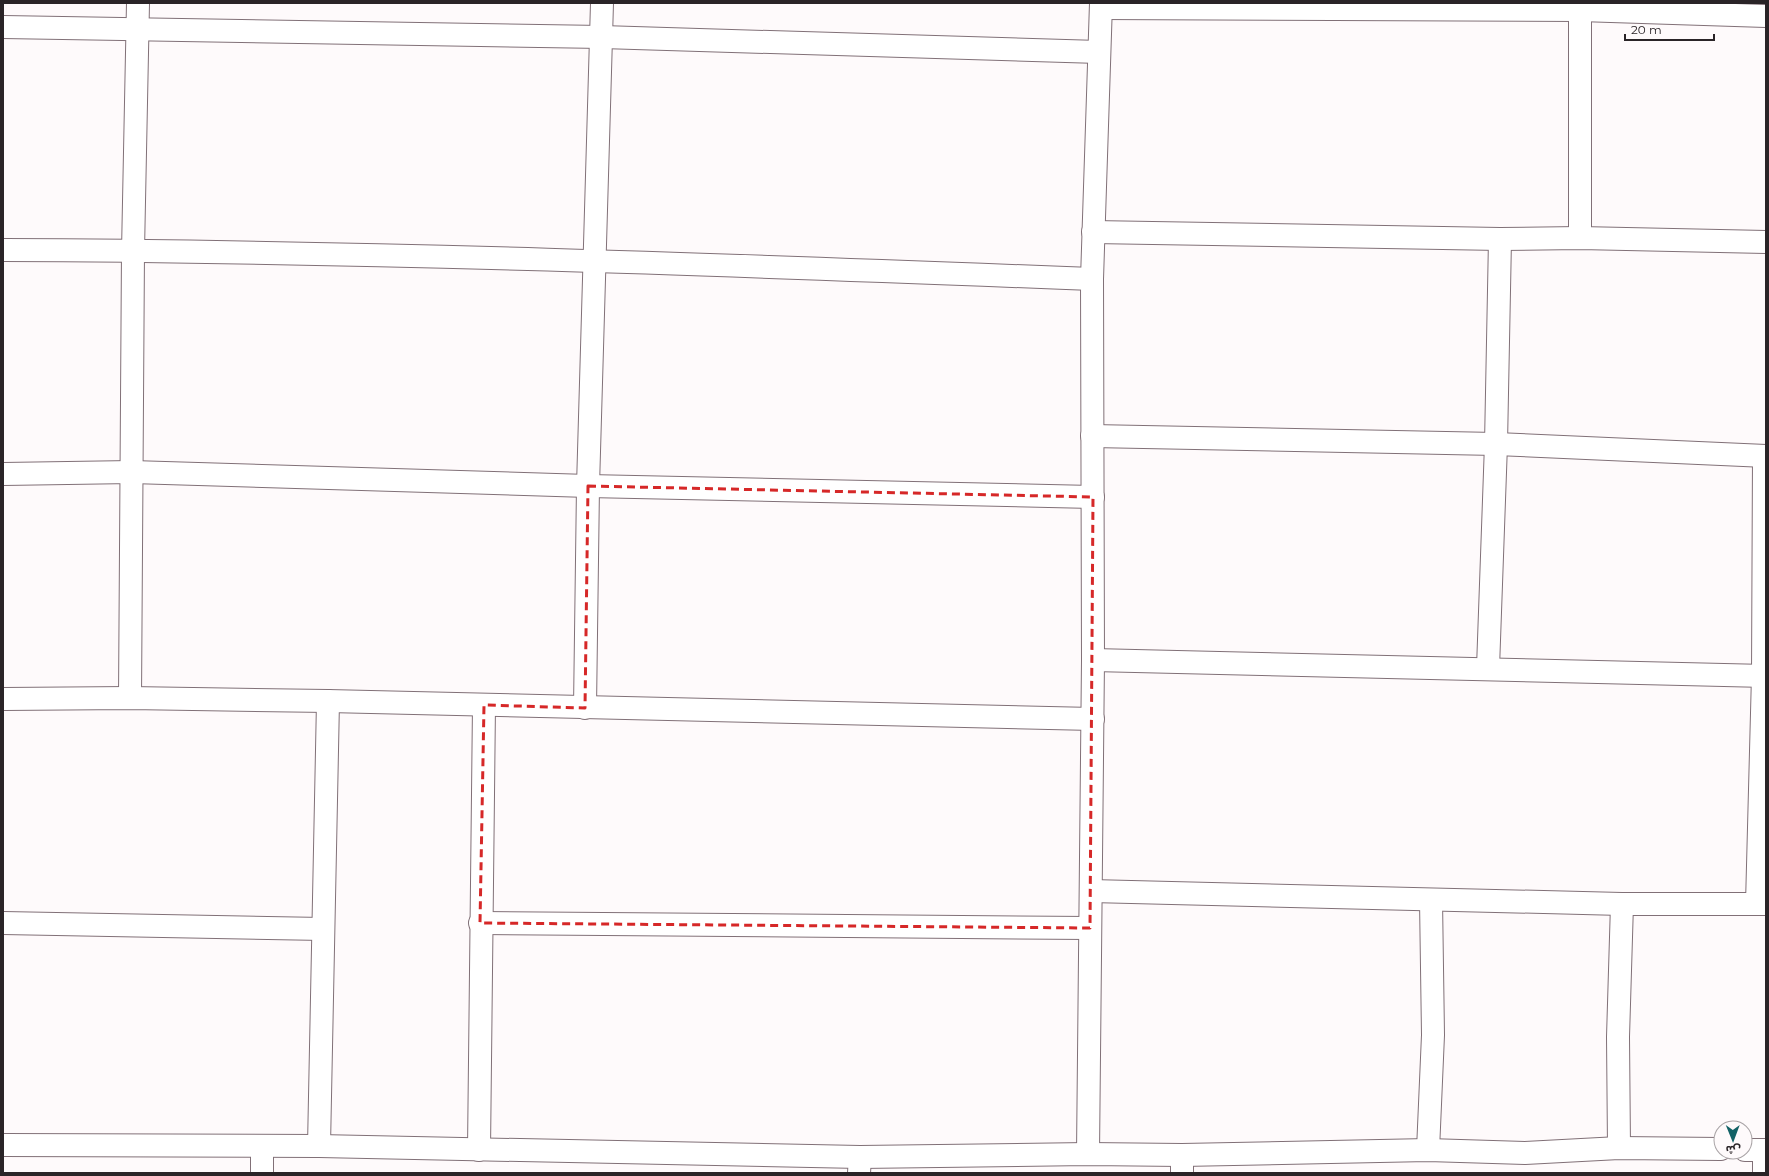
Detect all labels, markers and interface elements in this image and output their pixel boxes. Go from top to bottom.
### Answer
scale bar [1625,16,1714,42]
text: 20 m [1631,22,1662,37]
north arrow [1713,1120,1753,1160]
text: ش [1726,1143,1741,1157]

